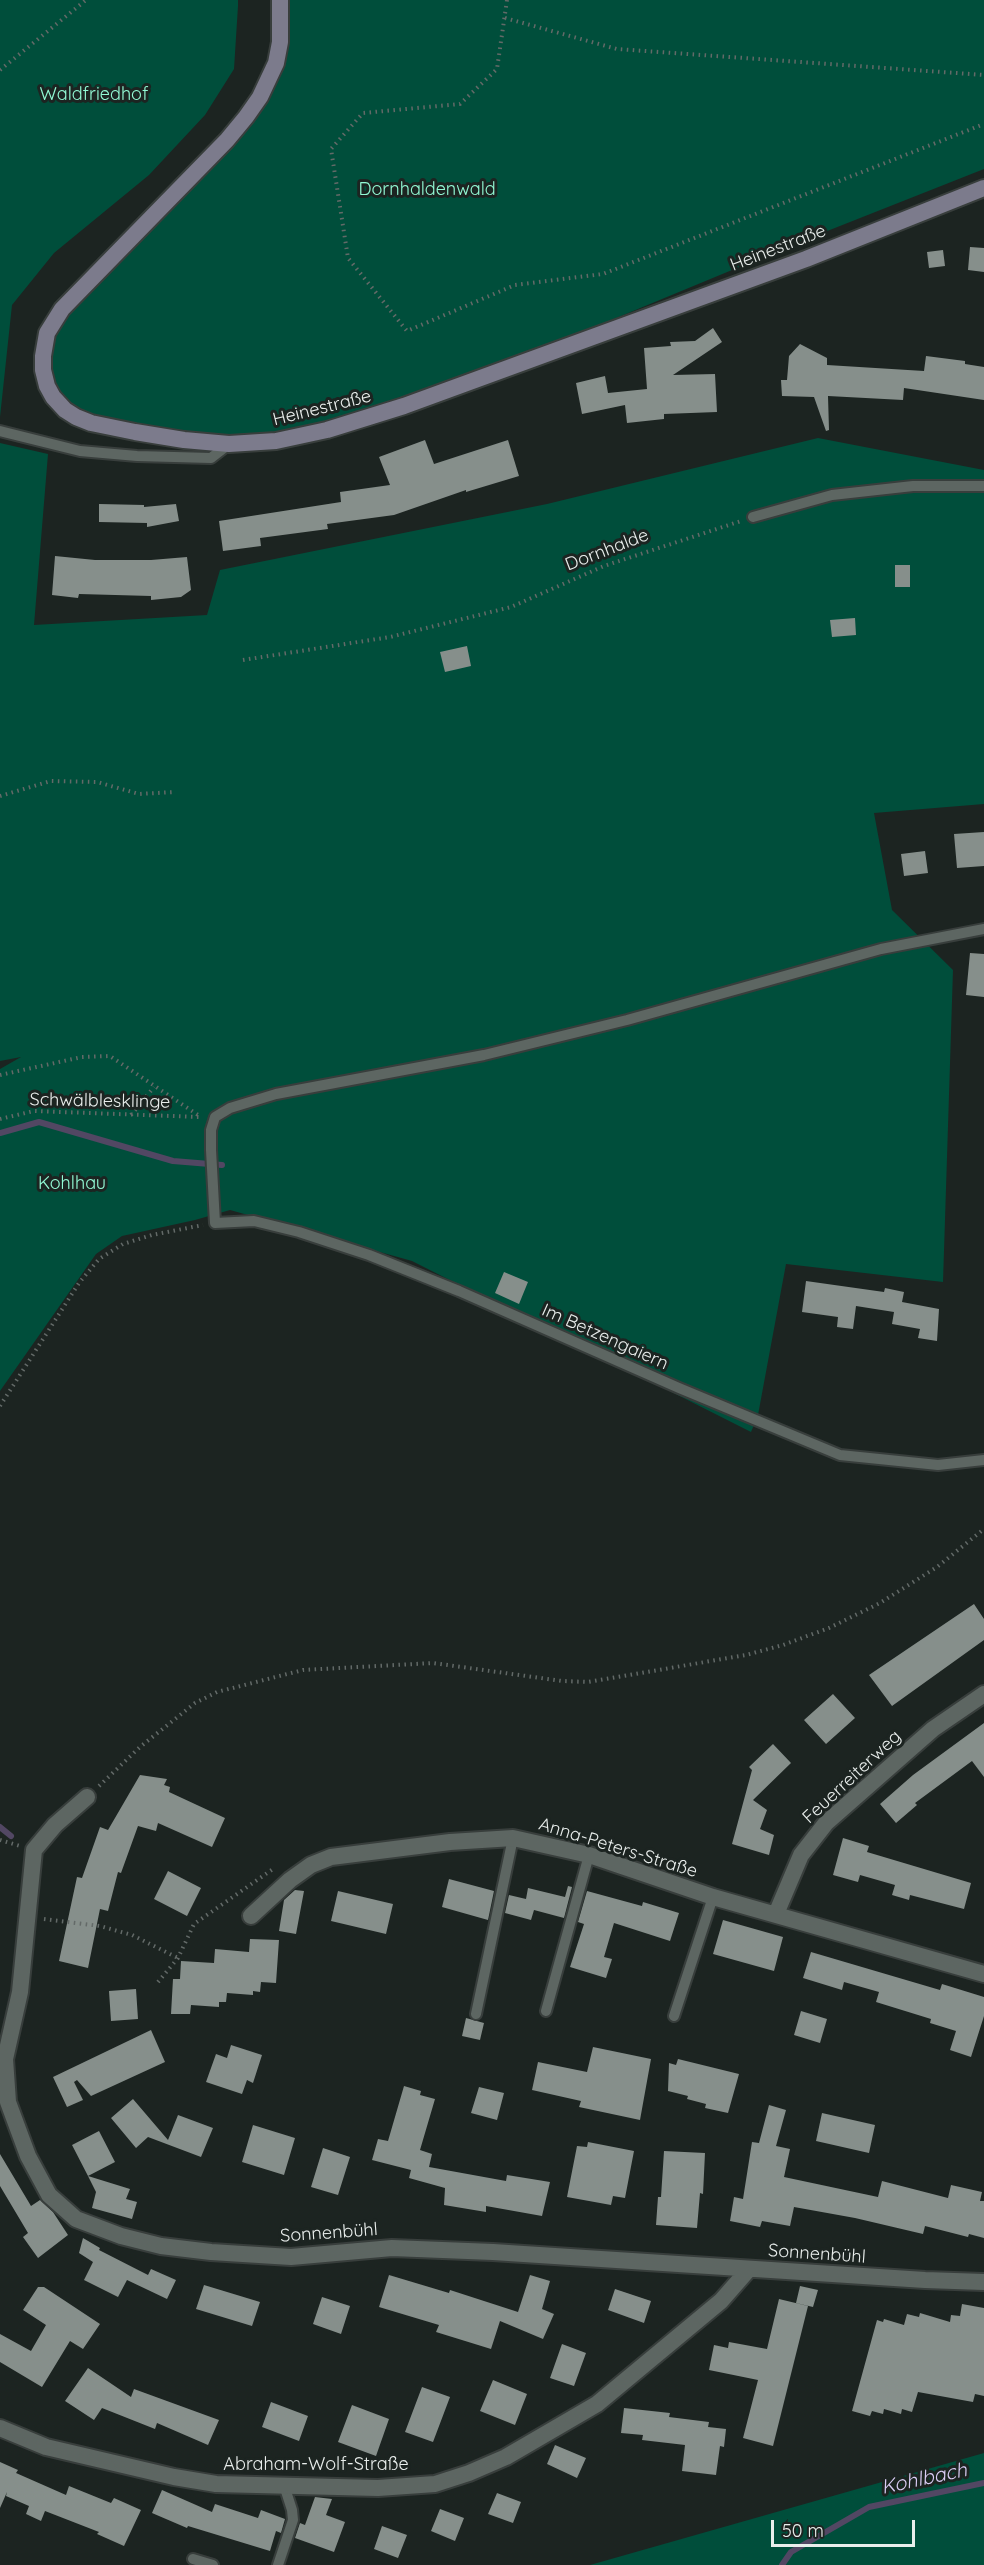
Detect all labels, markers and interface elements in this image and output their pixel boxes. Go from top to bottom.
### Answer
park label: Waldfriedhof [40,84,148,106]
park label: Dornhaldenwald [358,179,496,201]
street label: Heinestraße [727,220,829,276]
street label: Heinestraße [270,385,374,431]
street label: Dornhalde [562,524,652,576]
street label: Schwälblesklinge [29,1089,171,1113]
park label: Kohlhau [38,1173,106,1195]
street label: Im Betzengaiern [538,1299,672,1375]
street label: Feuerreiterweg [798,1726,906,1828]
street label: Anna-Peters-Straße [536,1814,700,1882]
street label: Sonnenbühl [279,2219,379,2247]
street label: Sonnenbühl [767,2240,867,2268]
street label: Abraham-Wolf-Straße [223,2454,409,2476]
water label: Kohlbach [879,2458,969,2500]
scale bar [774,2508,918,2546]
text: 50 m [782,2519,824,2542]

